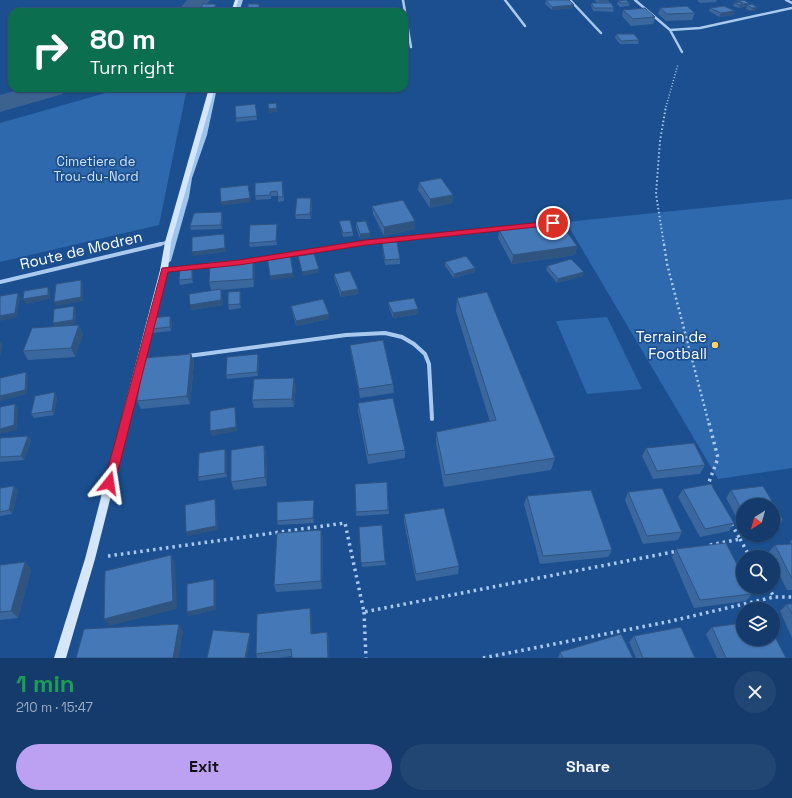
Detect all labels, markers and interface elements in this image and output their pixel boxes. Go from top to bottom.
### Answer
text: 80 m [90,21,156,57]
icon: right [24,24,76,76]
text: Turn right [90,56,174,79]
park label: Cimetiere de Trou-du-Nord [53,153,139,185]
pin [536,206,570,240]
icon: arrive [542,212,564,234]
street label: Route de Modren [18,227,144,273]
place label: Terrain de Football [636,327,707,363]
marker: Terrain de Football [710,340,720,350]
position arrow [88,462,130,504]
north arrow [736,498,780,542]
map controls [736,498,780,646]
button: search [736,550,780,594]
button: layers [736,602,780,646]
text: 1 min [16,668,75,699]
button: close [734,671,776,713]
text: 210 m · 15:47 [16,699,93,716]
button: Exit [16,744,392,790]
button: Share [400,744,776,790]

